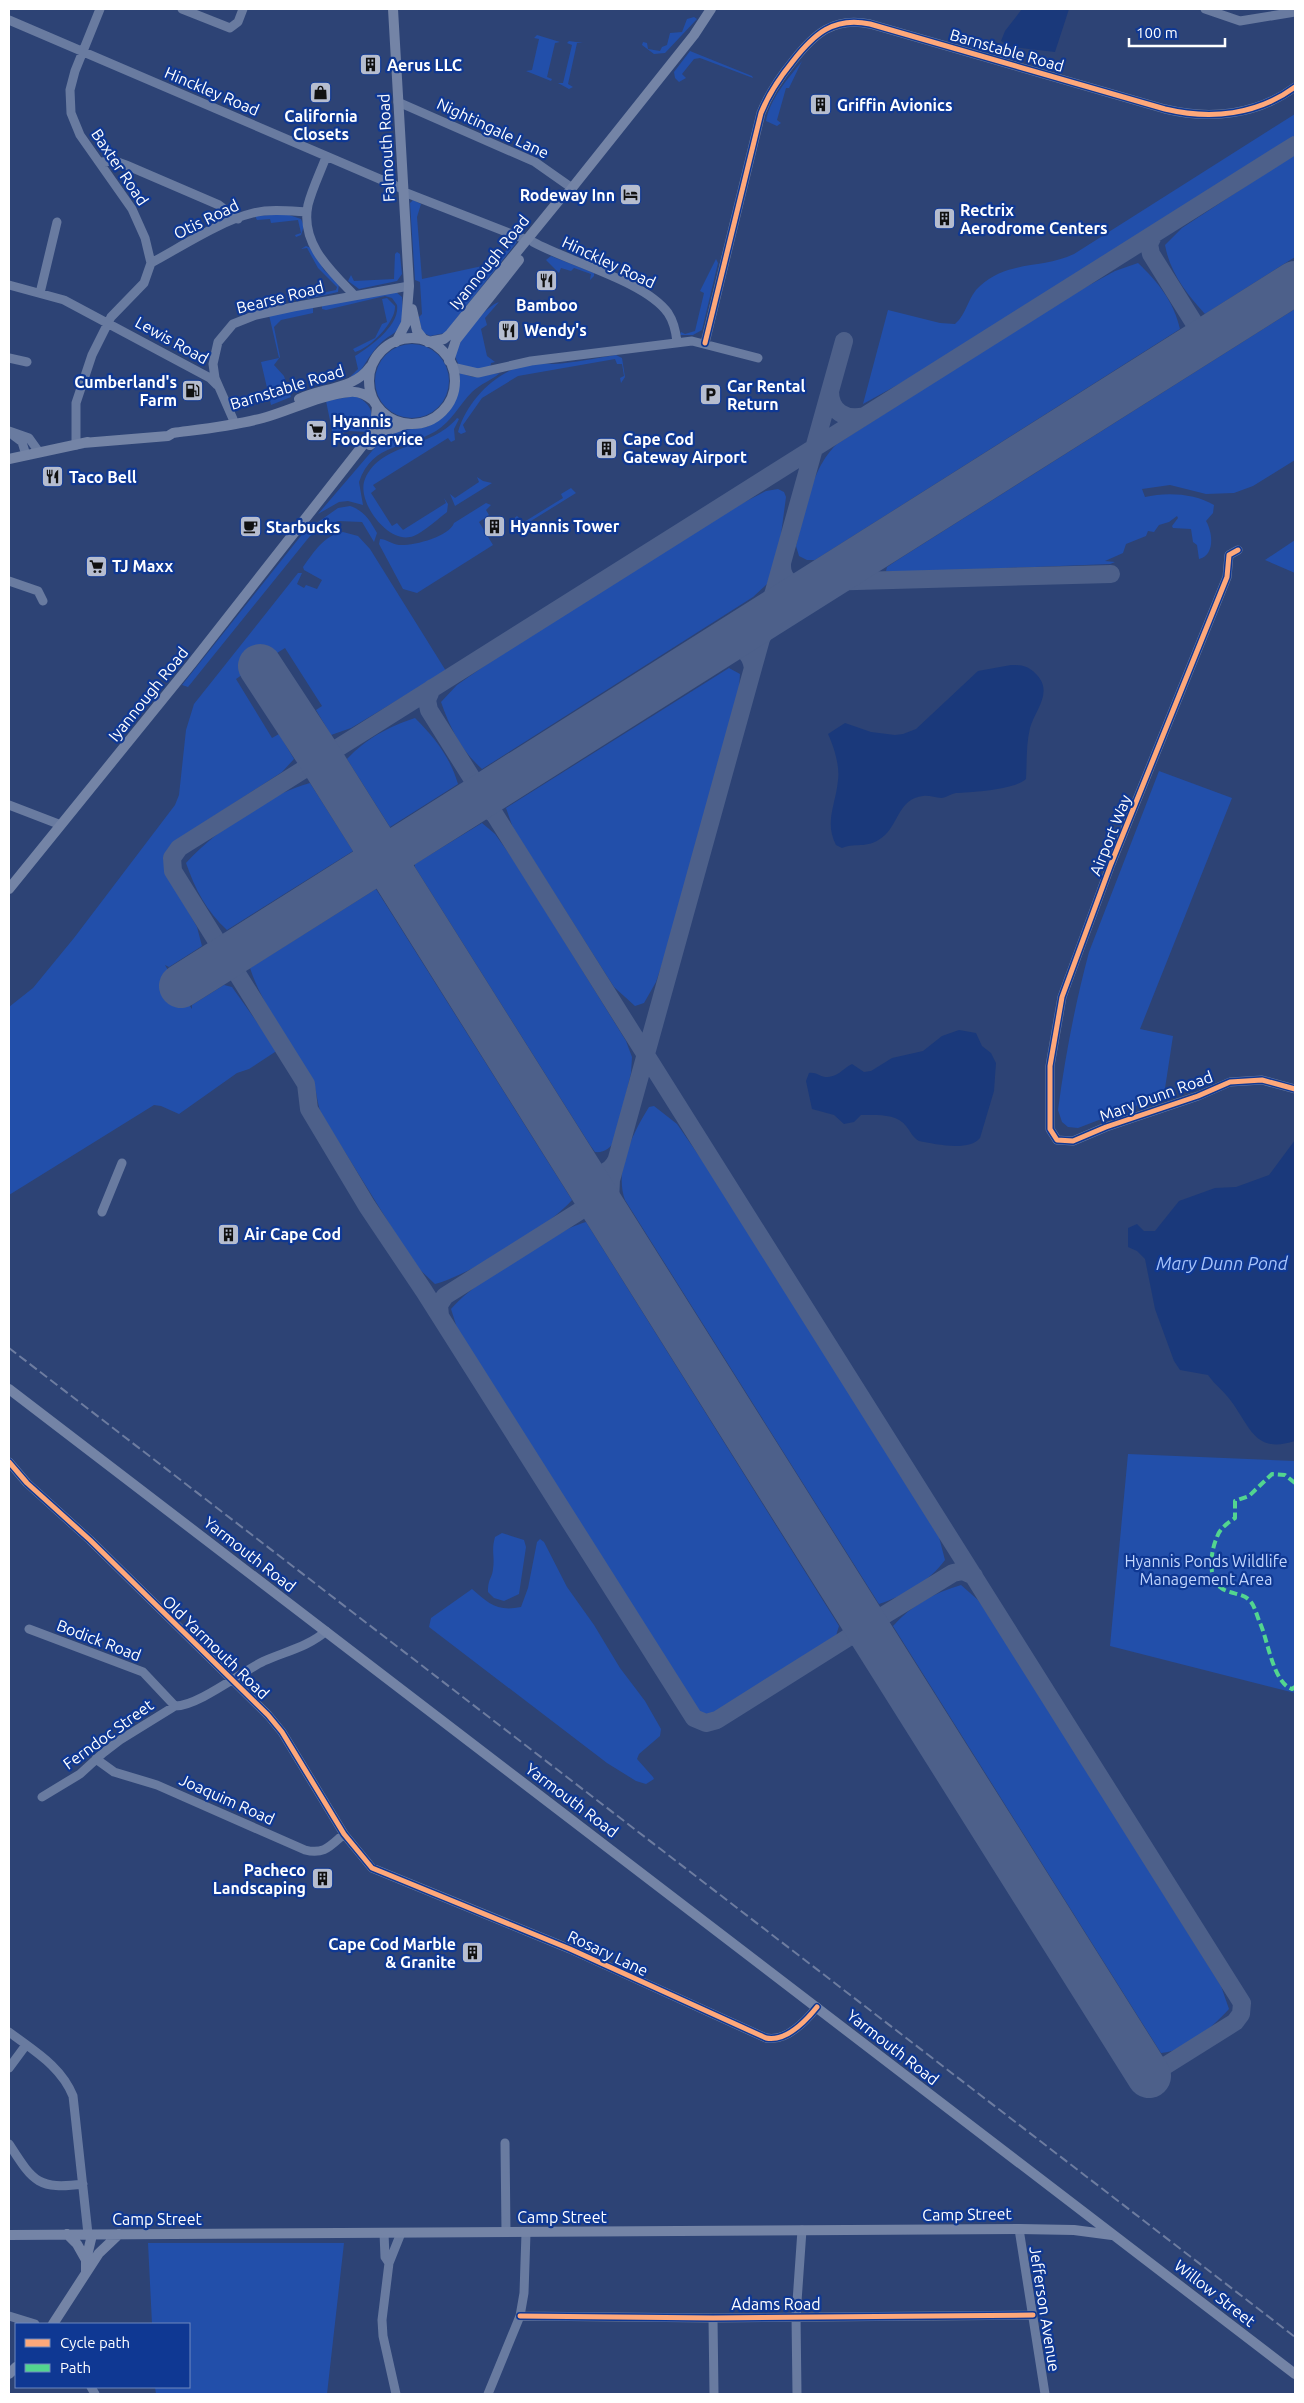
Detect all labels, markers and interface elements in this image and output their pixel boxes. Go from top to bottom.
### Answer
scale bar [1129,15,1225,47]
text: 100 m [1136,24,1178,41]
street label: Barnstable Road [948,25,1066,75]
building icon: Aerus LLC [359,53,383,77]
place label: Aerus LLC [387,56,462,74]
street label: Hinckley Road [162,63,262,119]
shop icon: California Closets [309,80,333,104]
street label: Falmouth Road [374,93,398,203]
building icon: Griffin Avionics [809,93,833,117]
street label: Nightingale Lane [434,94,552,162]
place label: Griffin Avionics [837,96,952,114]
place label: California Closets [284,107,358,143]
street label: Baxter Road [88,125,152,209]
hotel icon: Rodeway Inn [619,183,643,207]
place label: Rodeway Inn [520,186,615,204]
street label: Otis Road [171,196,241,242]
place label: Rectrix Aerodrome Centers [960,201,1108,237]
building icon: Rectrix Aerodrome Centers [932,207,956,231]
street label: Iyannough Road [446,211,532,313]
street label: Hinckley Road [559,233,659,291]
restaurant icon: Bamboo [535,269,559,293]
street label: Bearse Road [234,277,326,317]
place label: Bamboo [516,296,578,314]
street label: Lewis Road [132,313,212,367]
restaurant icon: Wendy's [496,318,520,342]
place label: Wendy's [524,321,587,339]
street label: Barnstable Road [228,361,346,413]
place label: Cumberland's Farm [74,373,177,409]
place label: Car Rental Return [727,377,806,413]
fuel station icon: Cumberland's Farm [181,379,205,403]
parking icon: Car Rental Return [699,383,723,407]
place label: Hyannis Foodservice [332,412,423,448]
supermarket icon: Hyannis Foodservice [304,418,328,442]
place label: Cape Cod Gateway Airport [623,430,747,466]
building icon: Cape Cod Gateway Airport [595,436,619,460]
restaurant icon: Taco Bell [41,465,65,489]
place label: Taco Bell [69,468,137,486]
building icon: Hyannis Tower [482,514,506,538]
cafe icon: Starbucks [238,515,262,539]
place label: Hyannis Tower [510,517,620,535]
place label: Starbucks [266,518,340,536]
supermarket icon: TJ Maxx [84,554,108,578]
place label: TJ Maxx [112,557,173,575]
street label: Iyannough Road [105,643,191,745]
street label: Airport Way [1086,792,1134,878]
street label: Mary Dunn Road [1097,1067,1215,1125]
building icon: Air Cape Cod [216,1222,240,1246]
place label: Air Cape Cod [244,1225,341,1243]
water label: Mary Dunn Pond [1156,1253,1289,1273]
street label: Yarmouth Road [201,1513,299,1595]
park label: Hyannis Ponds Wildlife Management Area [1124,1552,1288,1588]
street label: Old Yarmouth Road [159,1592,273,1702]
street label: Bodick Road [54,1616,144,1664]
street label: Ferndoc Street [59,1695,157,1773]
street label: Yarmouth Road [522,1759,622,1841]
street label: Joaquim Road [177,1770,277,1828]
place label: Pacheco Landscaping [213,1861,306,1897]
building icon: Pacheco Landscaping [310,1867,334,1891]
street label: Rosary Lane [565,1927,651,1979]
place label: Cape Cod Marble & Granite [328,1935,456,1971]
building icon: Cape Cod Marble & Granite [460,1941,484,1965]
street label: Yarmouth Road [844,2006,942,2088]
street label: Camp Street [922,2204,1013,2224]
street label: Camp Street [517,2208,607,2226]
street label: Camp Street [112,2210,202,2228]
street label: Jefferson Avenue [1026,2245,1064,2373]
street label: Willow Street [1171,2256,1260,2331]
street label: Adams Road [731,2295,821,2313]
legend [15,2323,190,2388]
text: Cycle path [60,2334,130,2351]
text: Path [60,2359,91,2376]

